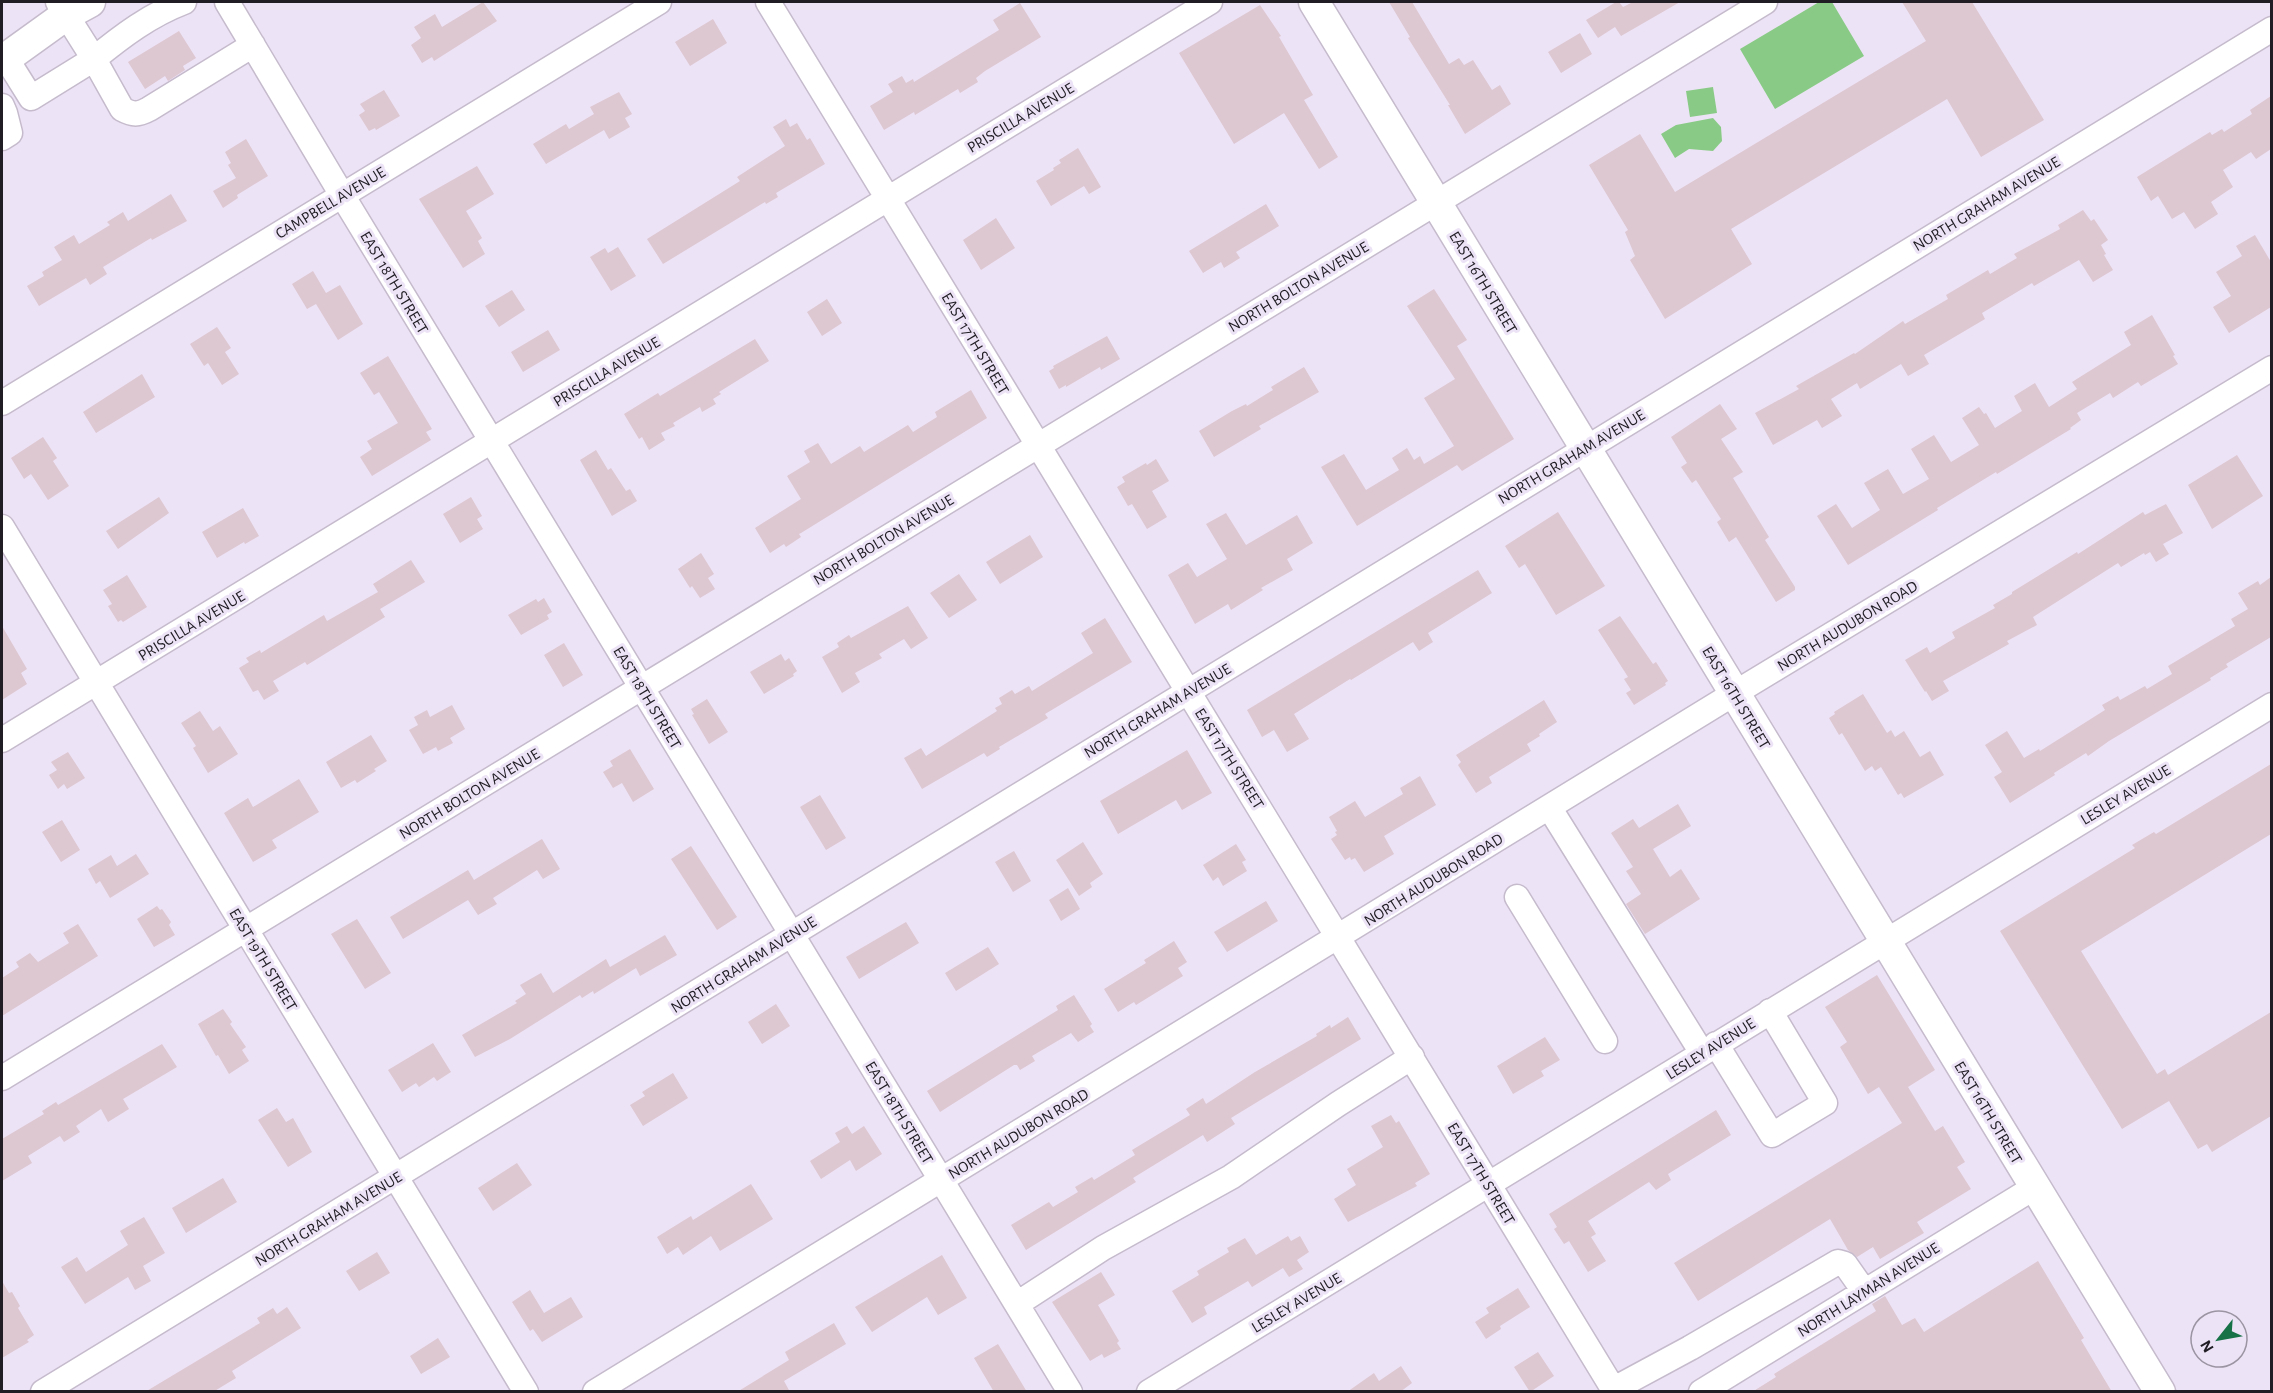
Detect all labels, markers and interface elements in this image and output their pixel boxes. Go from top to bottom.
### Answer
street label: PRISCILLA AVENUE [964,80,1077,156]
street label: NORTH GRAHAM AVENUE [1910,154,2063,254]
street label: CAMPBELL AVENUE [273,164,388,242]
street label: EAST 18TH STREET [357,228,431,337]
street label: EAST 16TH STREET [1446,228,1520,337]
street label: NORTH BOLTON AVENUE [1226,239,1372,335]
street label: EAST 17TH STREET [939,290,1012,397]
street label: PRISCILLA AVENUE [550,334,663,410]
street label: NORTH GRAHAM AVENUE [1495,407,1648,507]
street label: NORTH BOLTON AVENUE [811,492,957,588]
street label: NORTH AUDUBON ROAD [1775,578,1920,674]
street label: PRISCILLA AVENUE [135,588,248,664]
street label: EAST 18TH STREET [610,643,684,752]
street label: EAST 16TH STREET [1699,643,1773,752]
street label: NORTH GRAHAM AVENUE [1081,661,1234,761]
street label: EAST 17TH STREET [1192,705,1267,812]
street label: NORTH BOLTON AVENUE [397,746,543,842]
street label: LESLEY AVENUE [2078,762,2173,828]
street label: NORTH AUDUBON ROAD [1361,831,1506,929]
street label: EAST 19TH STREET [226,905,300,1014]
street label: NORTH GRAHAM AVENUE [668,913,819,1016]
street label: LESLEY AVENUE [1663,1015,1758,1083]
street label: EAST 18TH STREET [862,1058,936,1167]
street label: EAST 16TH STREET [1951,1058,2025,1167]
street label: NORTH AUDUBON ROAD [946,1086,1091,1182]
street label: EAST 17TH STREET [1445,1120,1518,1227]
street label: NORTH GRAHAM AVENUE [252,1169,405,1269]
street label: NORTH LAYMAN AVENUE [1795,1240,1942,1340]
street label: LESLEY AVENUE [1249,1270,1344,1336]
north arrow [2189,1309,2249,1369]
text: N [2197,1337,2217,1355]

